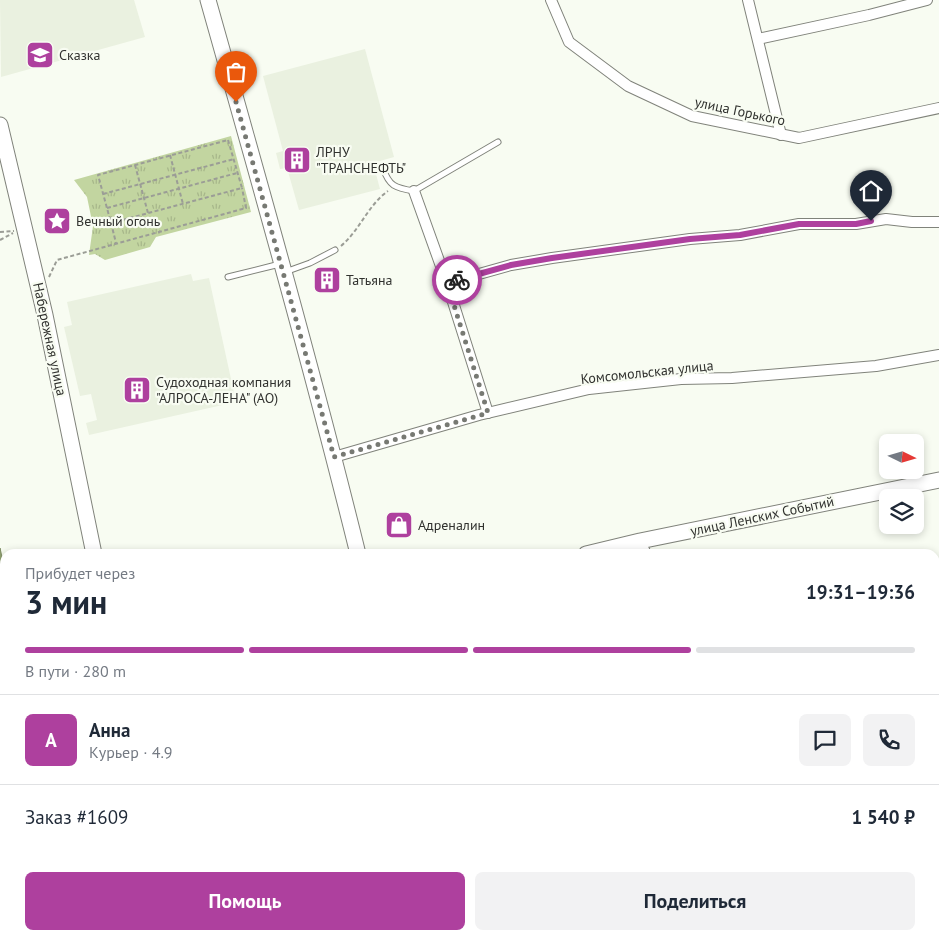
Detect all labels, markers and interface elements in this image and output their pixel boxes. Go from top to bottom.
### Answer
school or university icon: Сказка [25,40,55,70]
place label: Сказка [59,46,100,64]
pin [215,51,257,102]
icon: bag [222,58,250,86]
street label: улица Горького [693,93,787,129]
place label: ЛРНУ "ТРАНСНЕФТЬ" [315,143,406,177]
building icon: ЛРНУ "ТРАНСНЕФТЬ" [282,145,312,175]
pin [850,170,892,221]
icon: home [857,177,885,205]
place icon: Вечный огонь [42,206,72,236]
place label: Вечный огонь [76,212,161,230]
courier [432,255,482,305]
building icon: Татьяна [312,265,342,295]
icon: bike [443,266,471,294]
place label: Татьяна [346,271,392,289]
street label: Набережная улица [29,281,71,397]
street label: Комсомольская улица [580,356,714,388]
place label: Судоходная компания "АЛРОСА-ЛЕНА" (АО) [156,373,291,407]
building icon: Судоходная компания "АЛРОСА-ЛЕНА" (АО) [122,375,152,405]
north arrow [879,434,924,479]
map controls [879,434,924,534]
button: layers [879,489,924,534]
street label: улица Ленских Событий [688,492,836,540]
shop icon: Адреналин [384,510,414,540]
place label: Адреналин [418,516,485,534]
text: Прибудет через [25,563,135,583]
text: 19:31–19:36 [806,580,915,604]
text: 3 мин [25,581,107,623]
text: В пути · 280 m [25,661,126,681]
button: chat [799,714,851,766]
button: phone [863,714,915,766]
text: Анна [89,718,130,742]
text: А [45,728,57,752]
text: Курьер · 4.9 [89,742,173,762]
text: Заказ #1609 [25,805,128,829]
text: 1 540 ₽ [852,805,915,829]
button: Помощь [25,872,465,930]
button: Поделиться [475,872,915,930]

